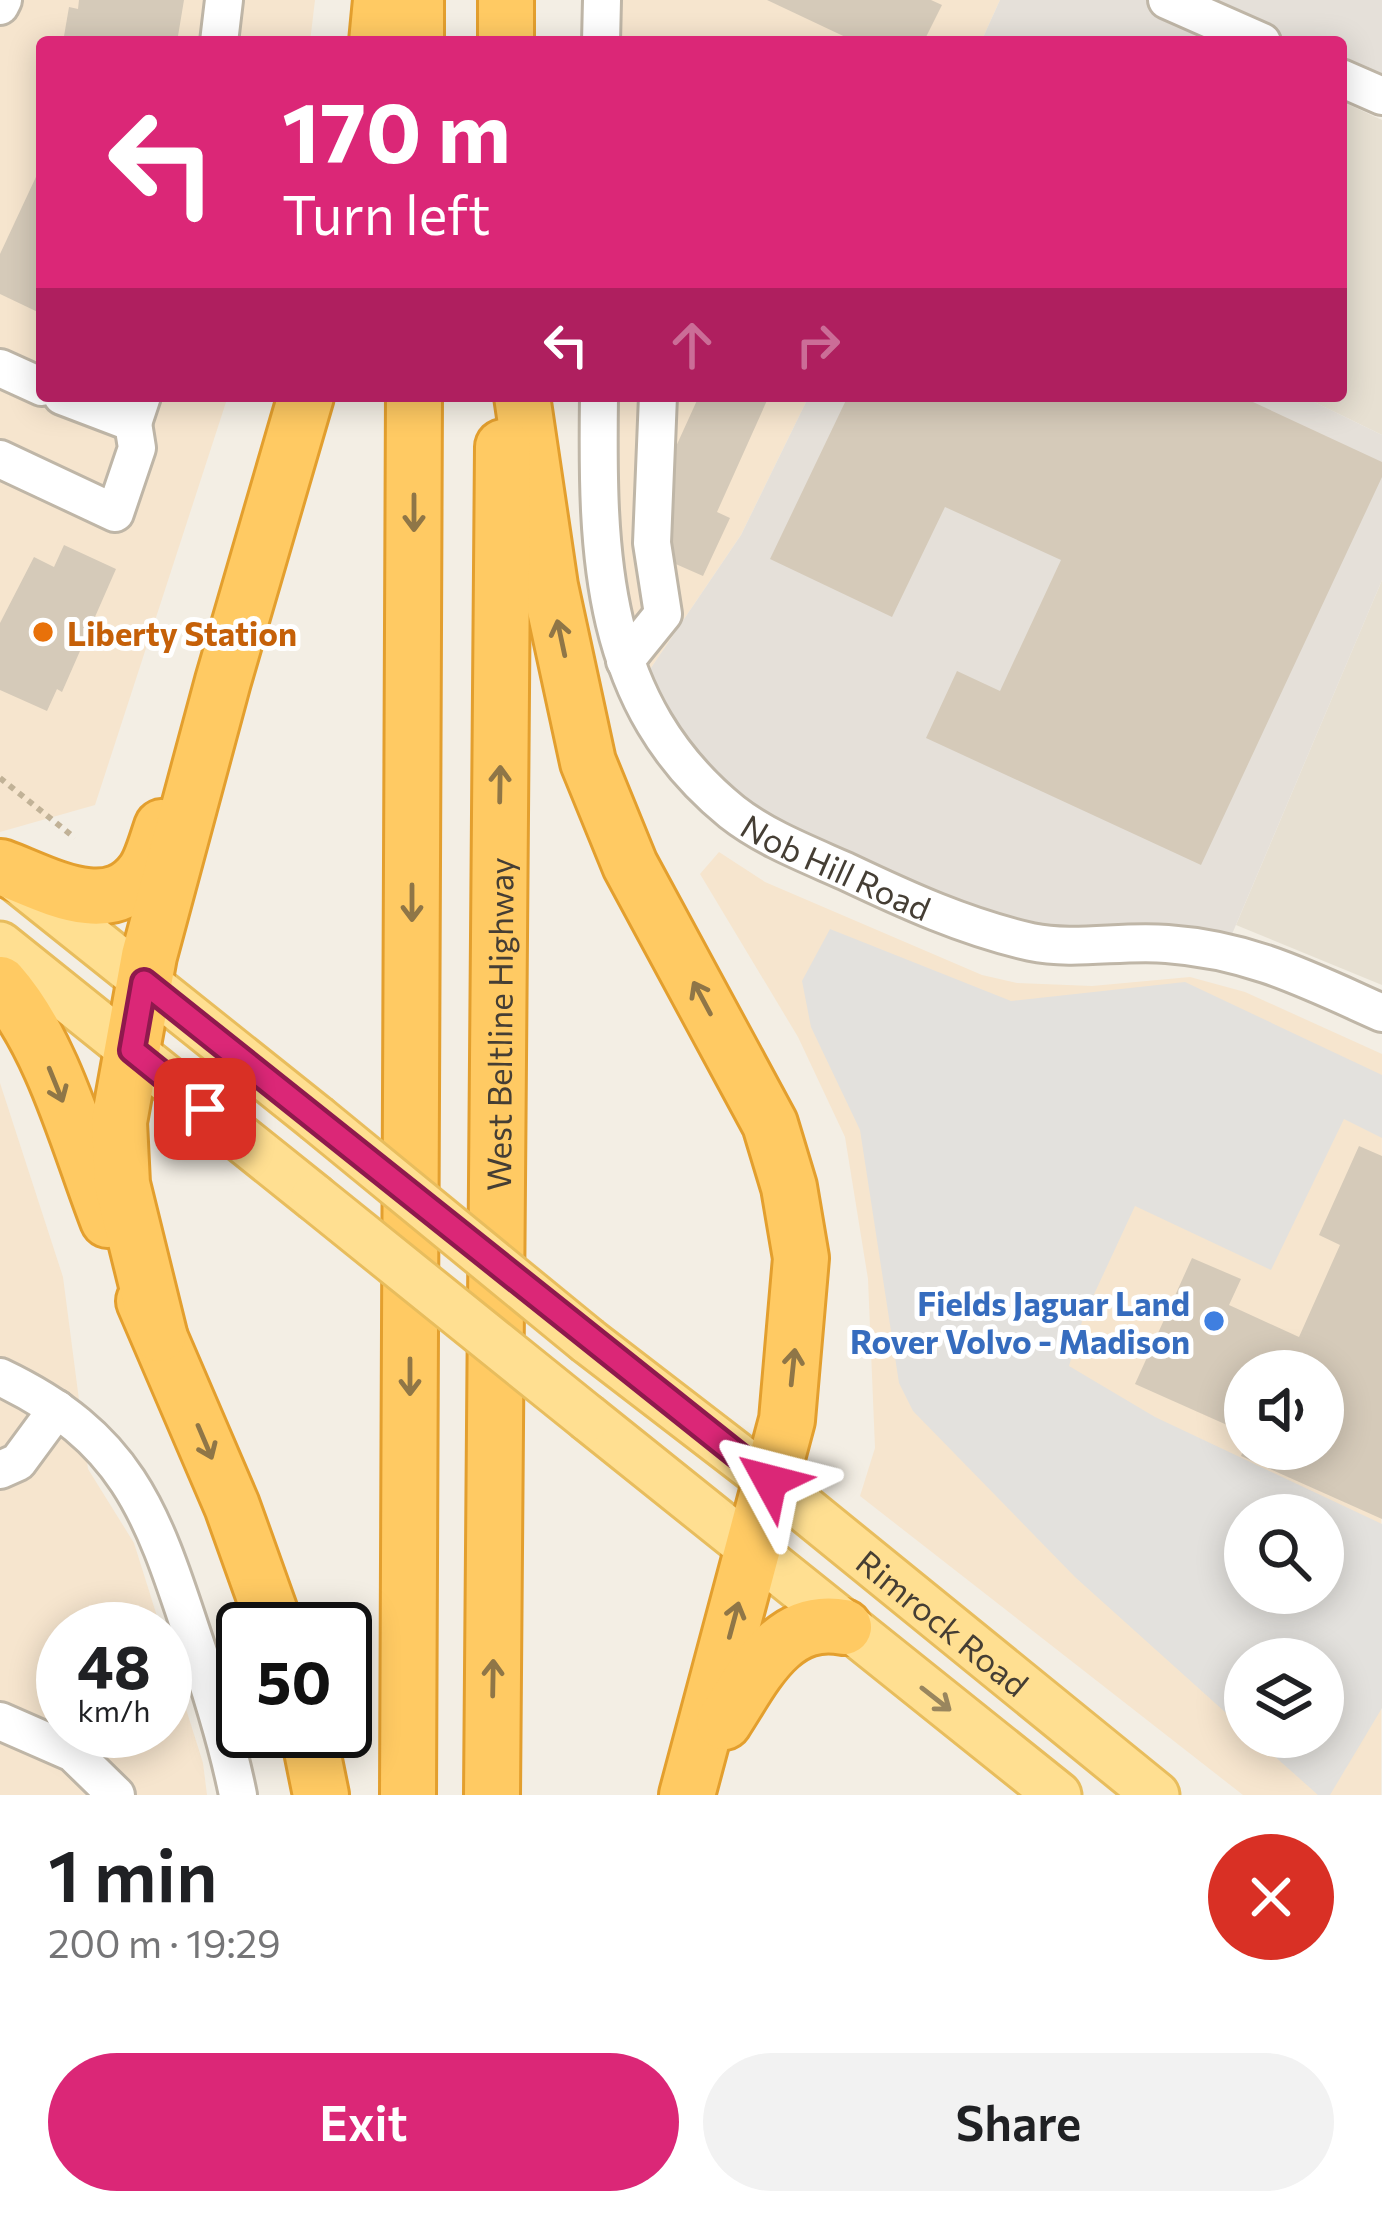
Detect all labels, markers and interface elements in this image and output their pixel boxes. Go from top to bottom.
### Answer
text: 170 m [282,78,511,180]
icon: left [84,84,240,240]
text: Turn left [282,180,490,246]
icon: left [533,312,599,378]
icon: ahead [659,312,725,378]
icon: right [785,312,851,378]
one-way arrow [403,493,425,532]
place label: Liberty Station [67,612,297,653]
marker: Liberty Station [30,619,56,645]
one-way arrow [549,619,572,657]
one-way arrow [489,765,511,804]
street label: Nob Hill Road [734,804,937,928]
street label: West Beltline Highway [476,857,520,1191]
one-way arrow [401,883,423,922]
one-way arrow [690,982,713,1017]
pin [154,1058,256,1160]
one-way arrow [47,1066,68,1103]
icon: arrive [172,1076,238,1142]
place label: Fields Jaguar Land Rover Volvo - Madison [850,1282,1190,1361]
marker: Fields Jaguar Land Rover Volvo - Madison [1201,1308,1227,1334]
one-way arrow [782,1348,804,1387]
map controls [1224,1350,1344,1758]
button: sound [1224,1350,1344,1470]
one-way arrow [399,1357,421,1396]
position arrow [707,1418,833,1544]
one-way arrow [195,1423,217,1459]
button: search [1224,1494,1344,1614]
street label: Rimrock Road [849,1540,1037,1704]
speed limit sign: 50 [216,1602,372,1758]
one-way arrow [725,1602,747,1640]
text: 48 [77,1628,151,1701]
button: layers [1224,1638,1344,1758]
one-way arrow [482,1659,504,1698]
one-way arrow [920,1685,952,1712]
text: km/h [78,1691,150,1728]
text: 1 min [48,1829,218,1917]
button: close [1208,1834,1334,1960]
text: 200 m · 19:29 [48,1918,281,1966]
button: Exit [48,2053,679,2191]
button: Share [703,2053,1334,2191]

